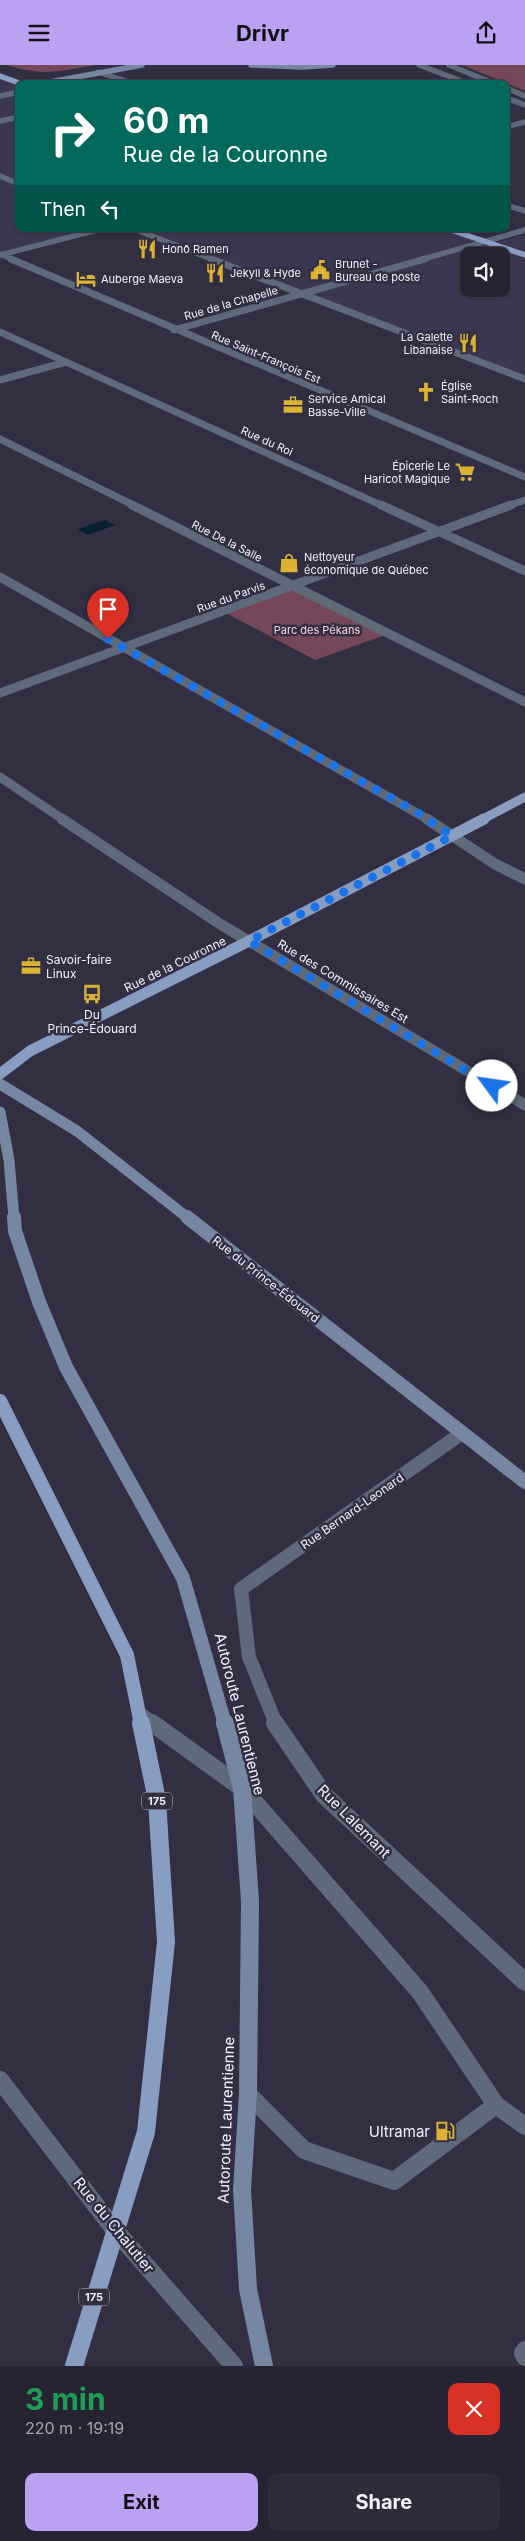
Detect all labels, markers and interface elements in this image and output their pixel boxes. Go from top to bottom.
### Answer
icon: menu [25,19,53,47]
icon: share [472,19,500,47]
text: Drivr [236,20,289,46]
text: 60 m [123,99,210,141]
icon: right [40,100,105,165]
text: Rue de la Couronne [123,141,328,167]
icon: left [96,195,124,223]
text: Then [40,198,86,221]
restaurant icon: Honō Ramen [136,238,158,260]
place label: Honō Ramen [162,242,229,256]
map controls [460,247,510,297]
button: sound [460,247,510,297]
place label: Brunet - Bureau de poste [335,257,420,284]
public building icon: Brunet - Bureau de poste [309,259,331,281]
restaurant icon: Jekyll & Hyde [204,262,226,284]
place label: Jekyll & Hyde [230,266,301,280]
hotel icon: Auberge Maeva [75,268,97,290]
place label: Auberge Maeva [101,272,183,286]
street label: Rue de la Chapelle [183,283,279,323]
street label: Rue Saint-François Est [209,328,323,387]
place label: La Galette Libanaise [401,330,453,357]
restaurant icon: La Galette Libanaise [457,332,479,354]
place label: Église Saint-Roch [441,379,498,406]
church icon: Église Saint-Roch [415,381,437,403]
place label: Service Amical Basse-Ville [308,392,386,419]
office icon: Service Amical Basse-Ville [282,394,304,416]
street label: Rue du Roi [239,423,295,459]
place label: Épicerie Le Haricot Magique [364,459,450,486]
supermarket icon: Épicerie Le Haricot Magique [454,461,476,483]
street label: Rue De la Salle [189,517,265,565]
place label: Nettoyeur économique de Québec [304,550,428,577]
shop icon: Nettoyeur économique de Québec [278,552,300,574]
street label: Rue du Parvis [195,578,267,616]
pin [87,588,129,639]
icon: arrive [94,595,122,623]
park label: Parc des Pékans [274,623,360,637]
street label: Rue de la Couronne [122,933,228,995]
street label: Rue des Commissaires Est [275,936,411,1026]
place label: Savoir-faire Linux [46,952,112,981]
office icon: Savoir-faire Linux [20,955,42,977]
bus stop icon: Du Prince-Édouard [81,983,103,1005]
place label: Du Prince-Édouard [48,1007,137,1036]
position arrow [465,1059,517,1111]
street label: Rue du Prince-Édouard [209,1232,323,1326]
street label: Rue Bernard-Leonard [298,1470,406,1552]
street label: Autoroute Laurentienne [211,1631,269,1797]
street label: Rue Lalemant [313,1780,395,1862]
road number: 175 [142,1793,172,1809]
street label: Autoroute Laurentienne [214,2036,238,2204]
fuel station icon: Ultramar [434,2120,456,2142]
place label: Ultramar [369,2122,430,2141]
street label: Rue du Chalutier [70,2173,159,2277]
road number: 175 [79,2289,109,2305]
text: 3 min [25,2381,106,2417]
button: close [448,2383,500,2435]
text: 220 m · 19:19 [25,2418,124,2438]
button: Exit [25,2473,258,2531]
button: Share [268,2473,500,2531]

